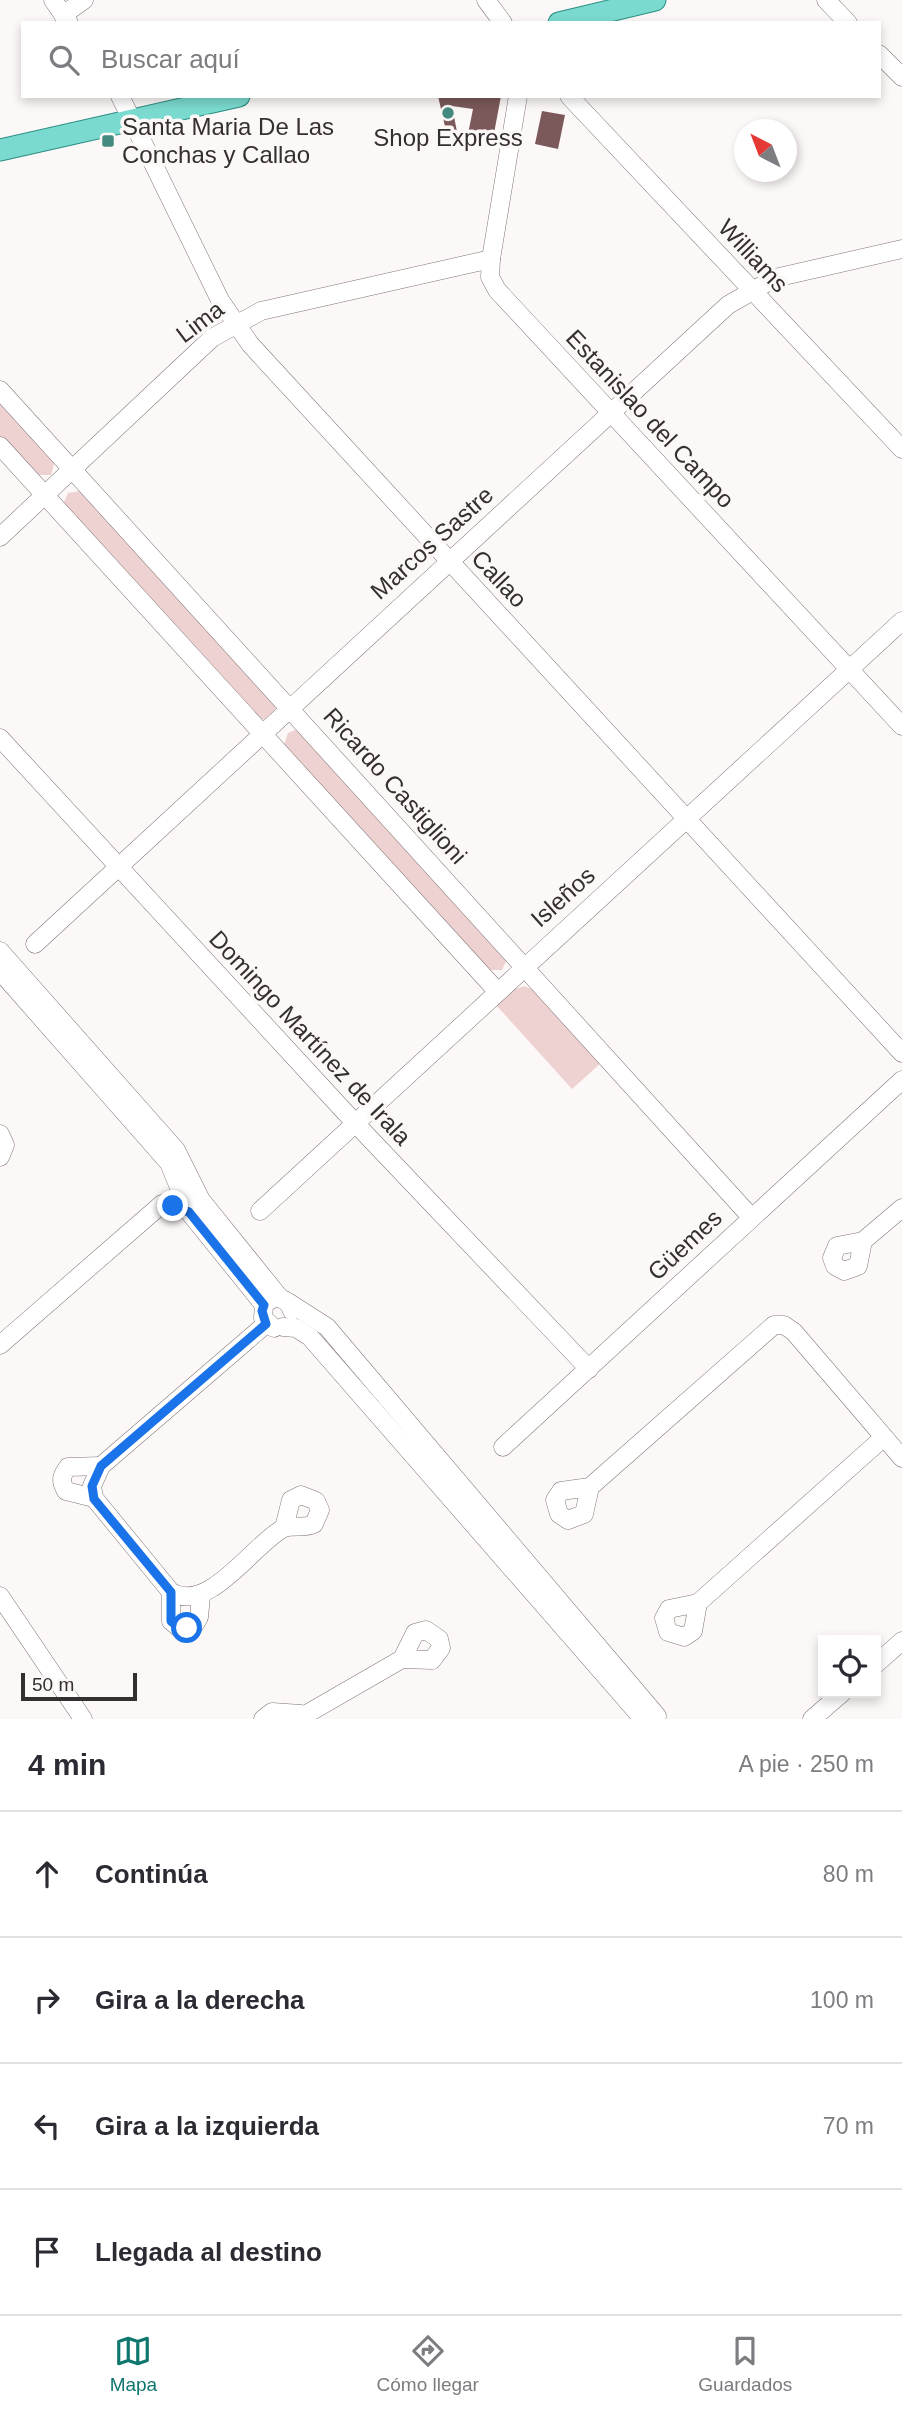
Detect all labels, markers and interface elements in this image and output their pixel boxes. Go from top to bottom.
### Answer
search box [21,21,881,98]
icon: search [45,41,83,79]
text: Buscar aquí [101,44,240,74]
marker: Shop Express [440,105,456,121]
place label: Santa Maria De Las Conchas y Callao [122,113,334,168]
north arrow [734,119,797,182]
place label: Shop Express [373,124,523,151]
marker: Santa Maria De Las Conchas y Callao [100,133,116,149]
street label: Williams [713,214,794,298]
street label: Lima [171,295,229,348]
street label: Estanislao del Campo [561,324,740,513]
street label: Marcos Sastre [365,481,498,604]
street label: Callao [466,545,532,613]
street label: Ricardo Castiglioni [318,702,472,869]
street label: Isleños [525,861,600,932]
street label: Domingo Martínez de Irala [204,925,417,1151]
route end [157,1190,188,1221]
street label: Güemes [642,1204,727,1285]
route start [171,1612,202,1643]
map controls [818,1635,881,1698]
button: locate [818,1635,881,1698]
scale bar [21,1670,136,1702]
text: 50 m [32,1674,74,1695]
text: 4 min [28,1748,106,1781]
text: A pie · 250 m [738,1751,874,1777]
icon: ahead [28,1855,66,1893]
text: Continúa [95,1859,208,1889]
text: 80 m [823,1861,874,1887]
icon: right [28,1981,66,2019]
text: Gira a la derecha [95,1985,305,2015]
text: 100 m [810,1987,874,2013]
icon: left [28,2107,66,2145]
text: Gira a la izquierda [95,2111,319,2141]
text: 70 m [823,2113,874,2139]
icon: arrive [28,2233,66,2271]
text: Llegada al destino [95,2237,322,2267]
tab: Mapa [110,2332,157,2396]
tab: Cómo llegar [377,2332,479,2396]
tab: Guardados [698,2332,792,2396]

